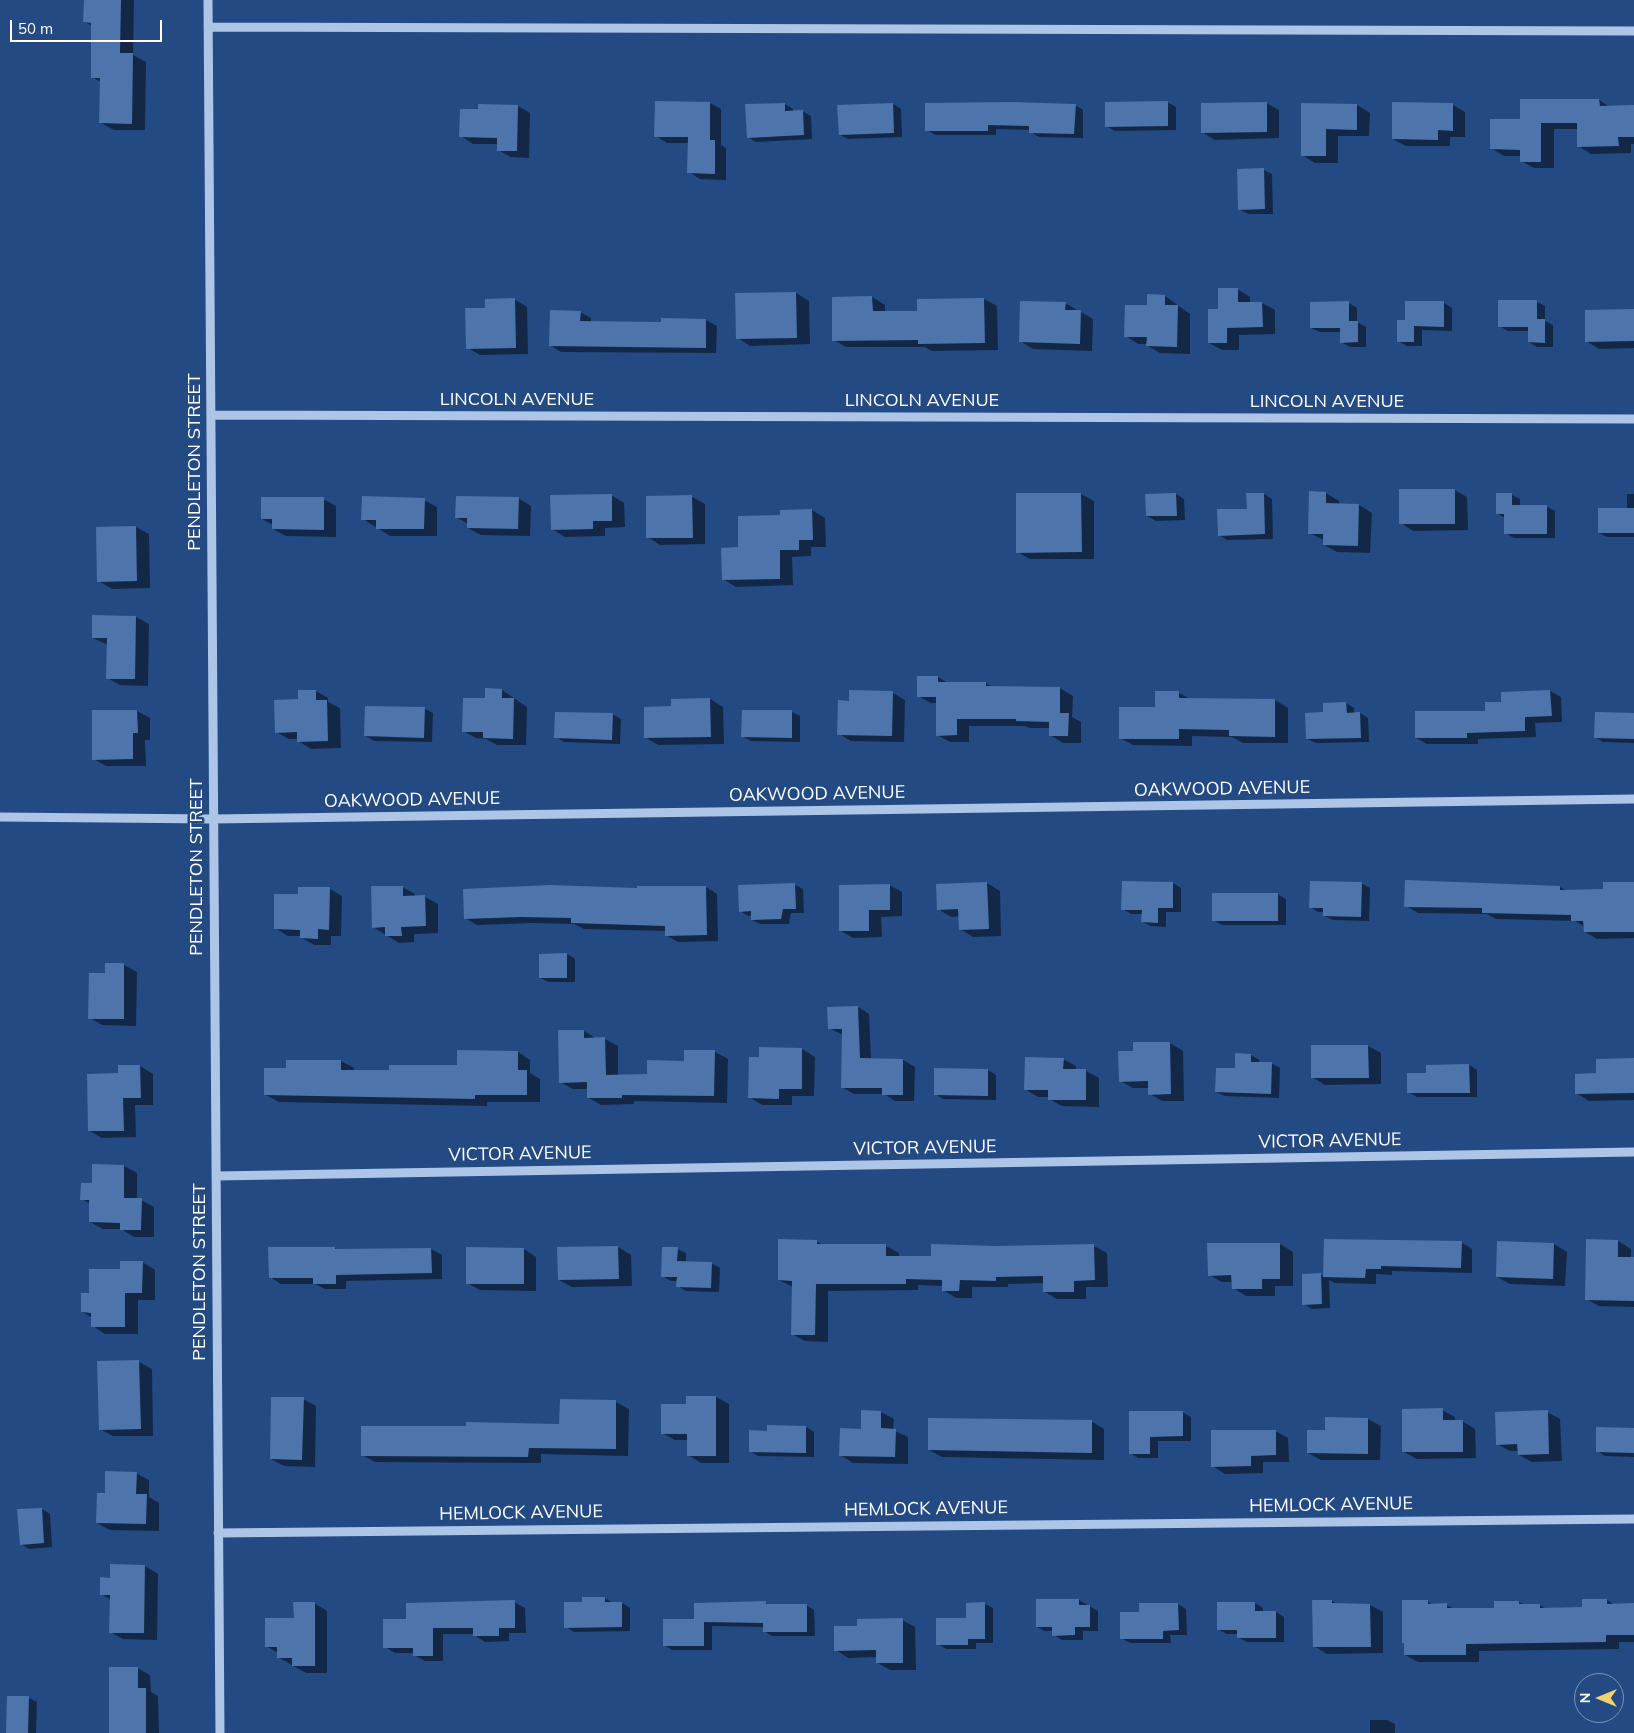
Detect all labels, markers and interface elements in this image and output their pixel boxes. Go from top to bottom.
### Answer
scale bar [12,10,165,42]
text: 50 m [18,19,53,38]
street label: PENDLETON STREET [184,373,206,551]
street label: LINCOLN AVENUE [440,389,594,411]
street label: LINCOLN AVENUE [845,390,999,412]
street label: LINCOLN AVENUE [1250,391,1404,413]
street label: OAKWOOD AVENUE [1134,777,1310,801]
street label: PENDLETON STREET [186,778,208,956]
street label: OAKWOOD AVENUE [729,782,905,806]
street label: OAKWOOD AVENUE [324,788,500,812]
street label: VICTOR AVENUE [1258,1129,1402,1153]
street label: VICTOR AVENUE [853,1136,997,1160]
street label: VICTOR AVENUE [448,1142,592,1166]
street label: PENDLETON STREET [189,1183,211,1361]
street label: HEMLOCK AVENUE [1249,1493,1413,1517]
street label: HEMLOCK AVENUE [844,1497,1008,1521]
street label: HEMLOCK AVENUE [439,1501,603,1525]
north arrow [1574,1673,1624,1723]
text: N [1576,1693,1594,1703]

